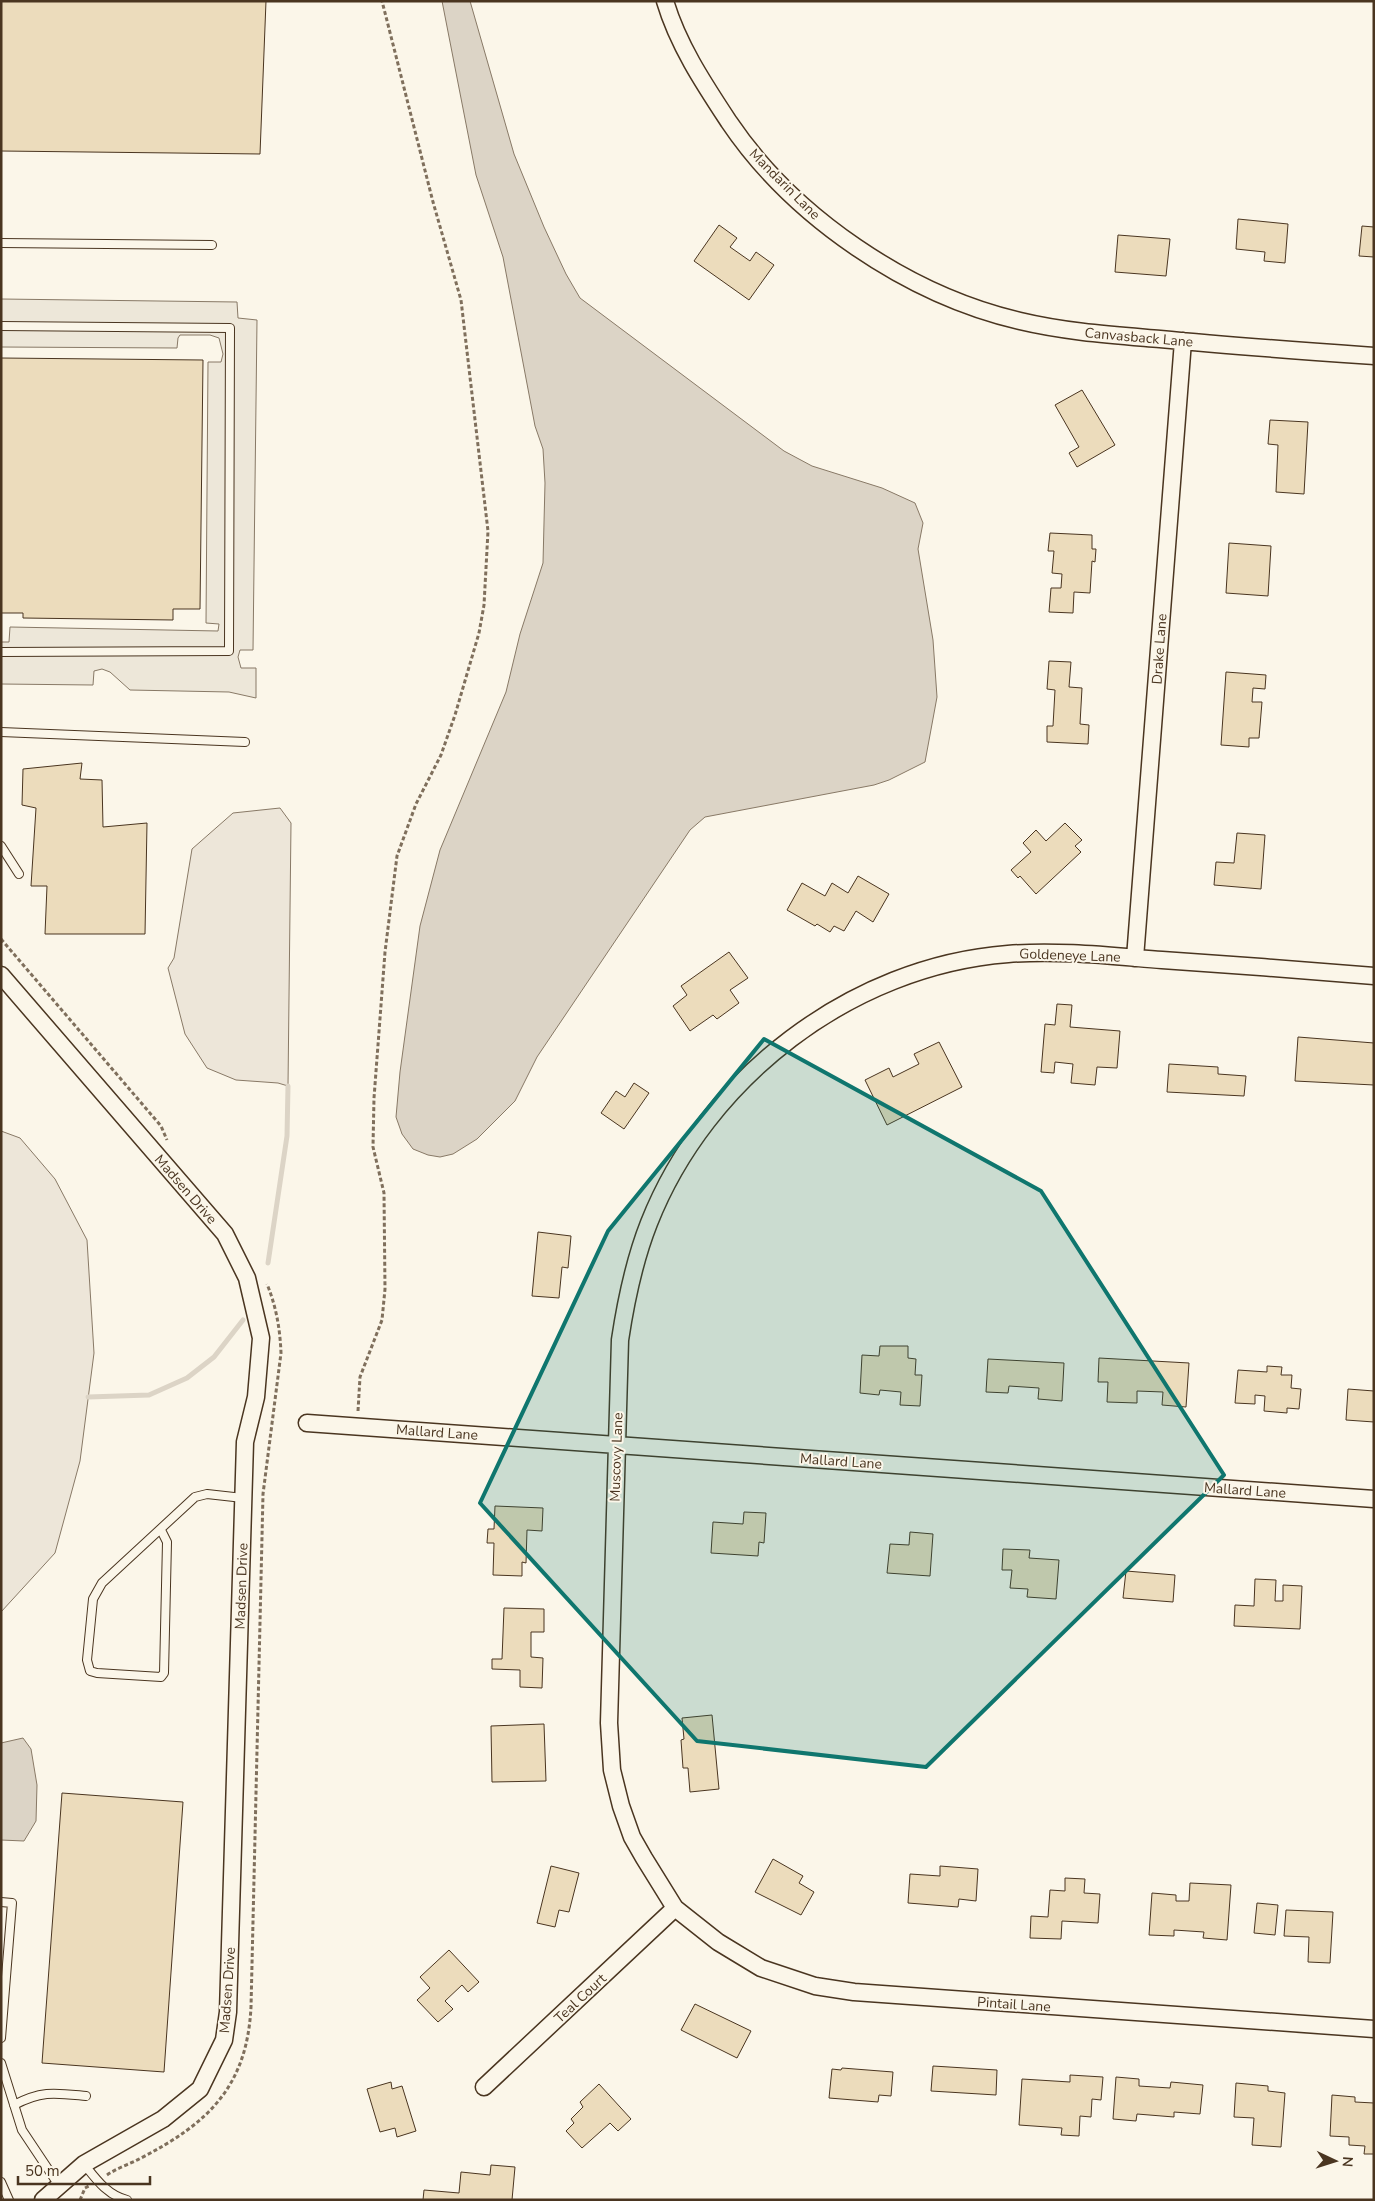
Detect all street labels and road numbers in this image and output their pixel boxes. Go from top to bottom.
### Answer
street label: Mandarin Lane [745,145,824,224]
street label: Canvasback Lane [1084,323,1194,352]
street label: Drake Lane [1148,613,1171,685]
street label: Goldeneye Lane [1019,944,1121,967]
street label: Madsen Drive [150,1150,221,1228]
street label: Muscovy Lane [605,1412,628,1502]
street label: Mallard Lane [395,1420,479,1445]
street label: Mallard Lane [799,1449,883,1474]
street label: Mallard Lane [1203,1478,1287,1503]
street label: Madsen Drive [230,1542,253,1630]
street label: Madsen Drive [215,1946,240,2034]
street label: Teal Court [550,1969,611,2027]
street label: Pintail Lane [976,1992,1051,2017]

